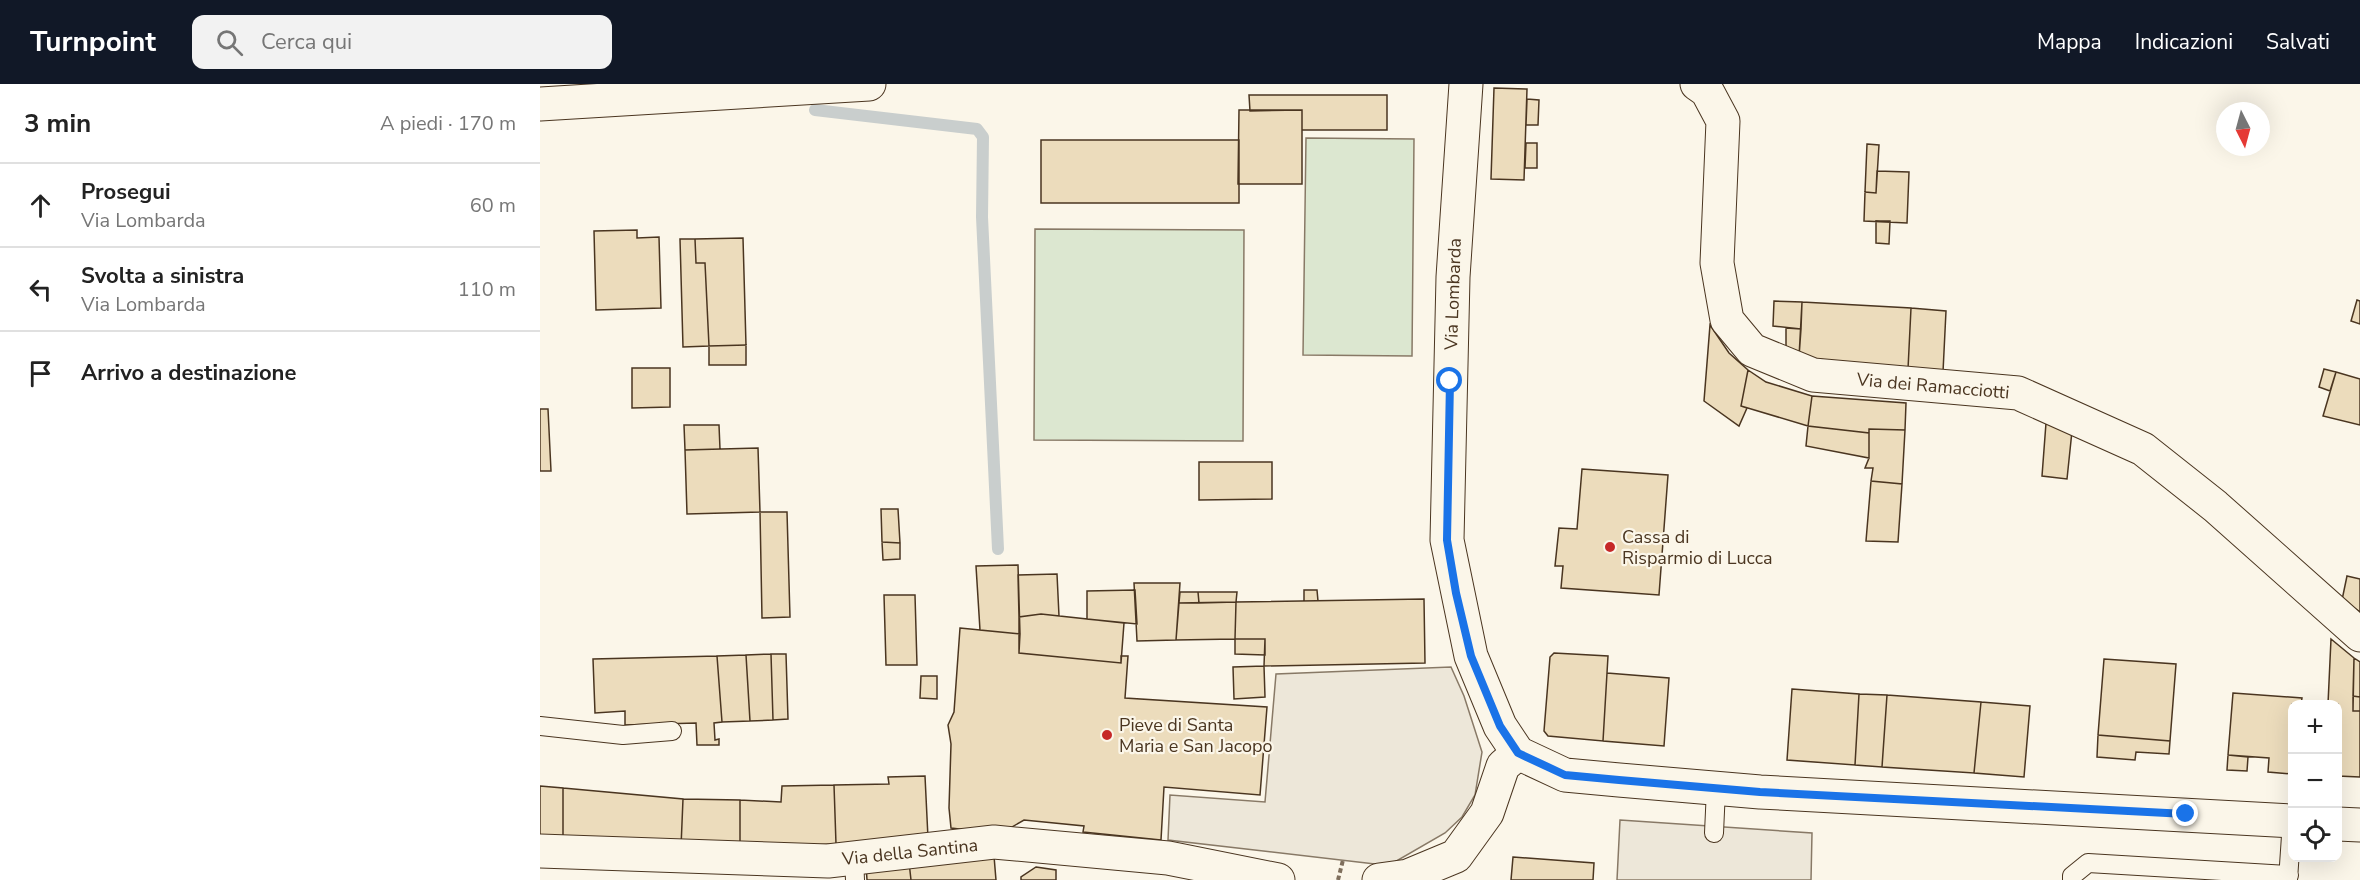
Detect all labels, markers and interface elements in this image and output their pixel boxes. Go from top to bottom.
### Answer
search box [192,15,612,69]
text: Turnpoint [30,23,156,61]
icon: search [213,26,246,59]
text: Cerca qui [261,27,352,57]
text: Mappa [2037,28,2102,56]
text: Indicazioni [2135,28,2233,56]
text: Salvati [2266,28,2330,56]
north arrow [2216,102,2270,156]
text: 3 min [24,106,91,141]
text: A piedi · 170 m [380,110,516,137]
text: Prosegui [81,177,171,207]
icon: ahead [24,189,57,222]
text: 60 m [470,192,516,219]
text: Via Lombarda [81,207,206,234]
street label: Via Lombarda [1439,237,1467,352]
text: Svolta a sinistra [81,261,244,291]
icon: left [24,273,57,306]
text: 110 m [458,276,516,303]
text: Via Lombarda [81,291,206,318]
icon: arrive [24,357,57,390]
text: Arrivo a destinazione [81,358,296,388]
route start [1436,367,1462,393]
street label: Via dei Ramacciotti [1855,367,2010,405]
place label: Cassa di Risparmio di Lucca [1622,525,1773,570]
marker: Cassa di Risparmio di Lucca [1603,540,1617,554]
map controls [2288,700,2342,862]
button: + [2288,700,2342,754]
place label: Pieve di Santa Maria e San Jacopo [1119,713,1272,758]
marker: Pieve di Santa Maria e San Jacopo [1100,728,1114,742]
button: − [2288,754,2342,808]
route end [2172,800,2198,826]
button: locate [2288,808,2342,862]
street label: Via della Santina [840,833,979,871]

